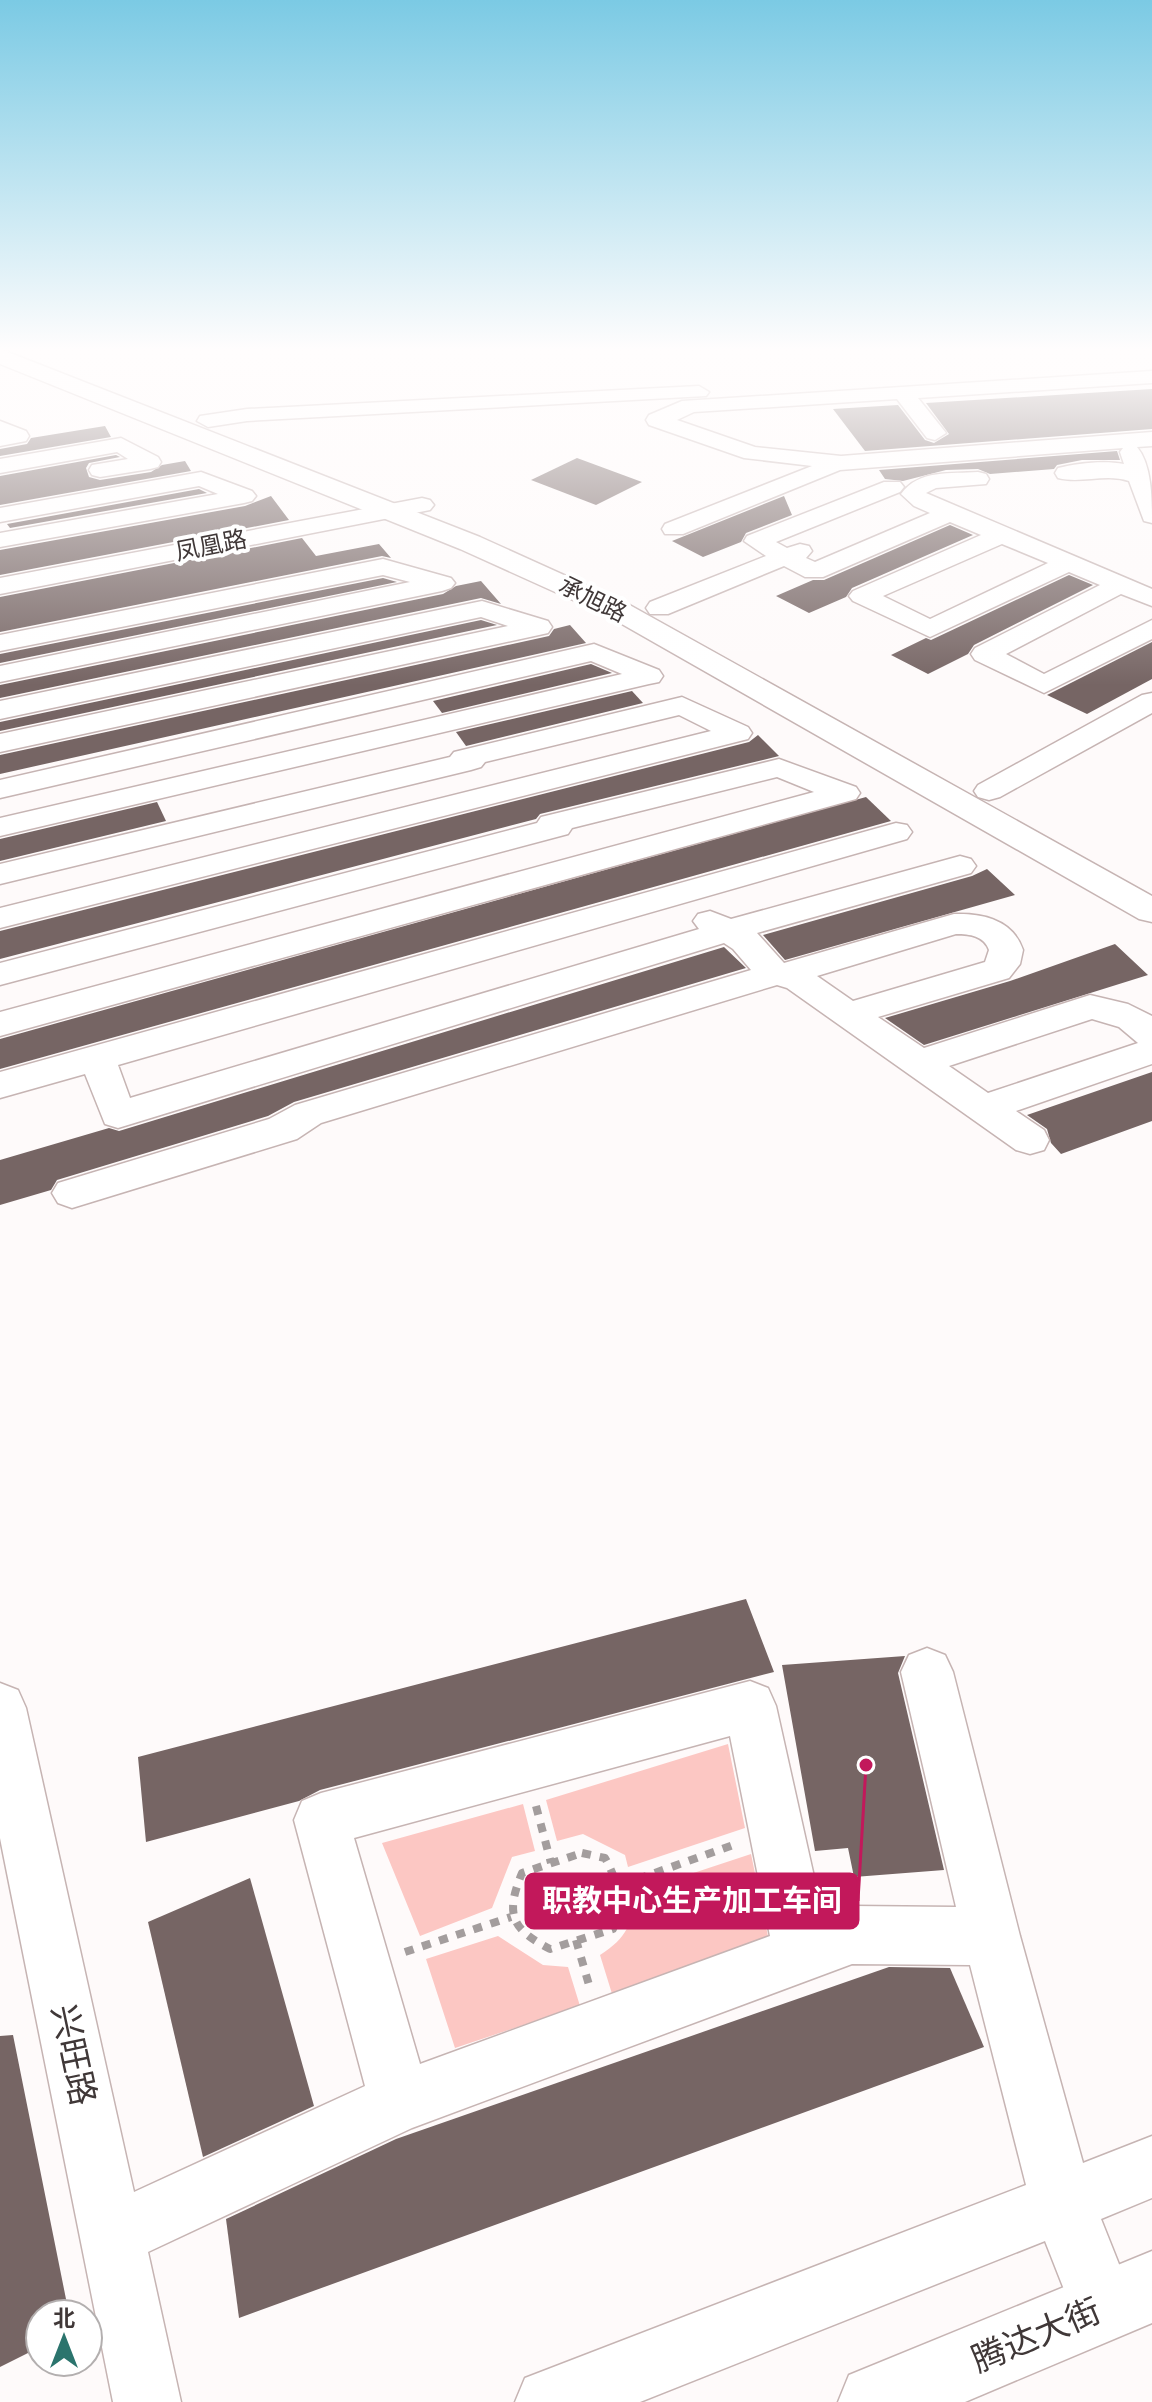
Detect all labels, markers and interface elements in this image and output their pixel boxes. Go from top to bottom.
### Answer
street label: 凤凰路 [173,524,249,566]
street label: 承旭路 [554,570,632,628]
callout: 职教中心生产加工车间 [526,1874,858,1928]
text: 职教中心生产加工车间 [542,1883,842,1918]
street label: 兴旺路 [44,2001,104,2109]
street label: 腾达大街 [966,2290,1106,2380]
north arrow [24,2298,104,2378]
text: 北 [53,2305,75,2331]

